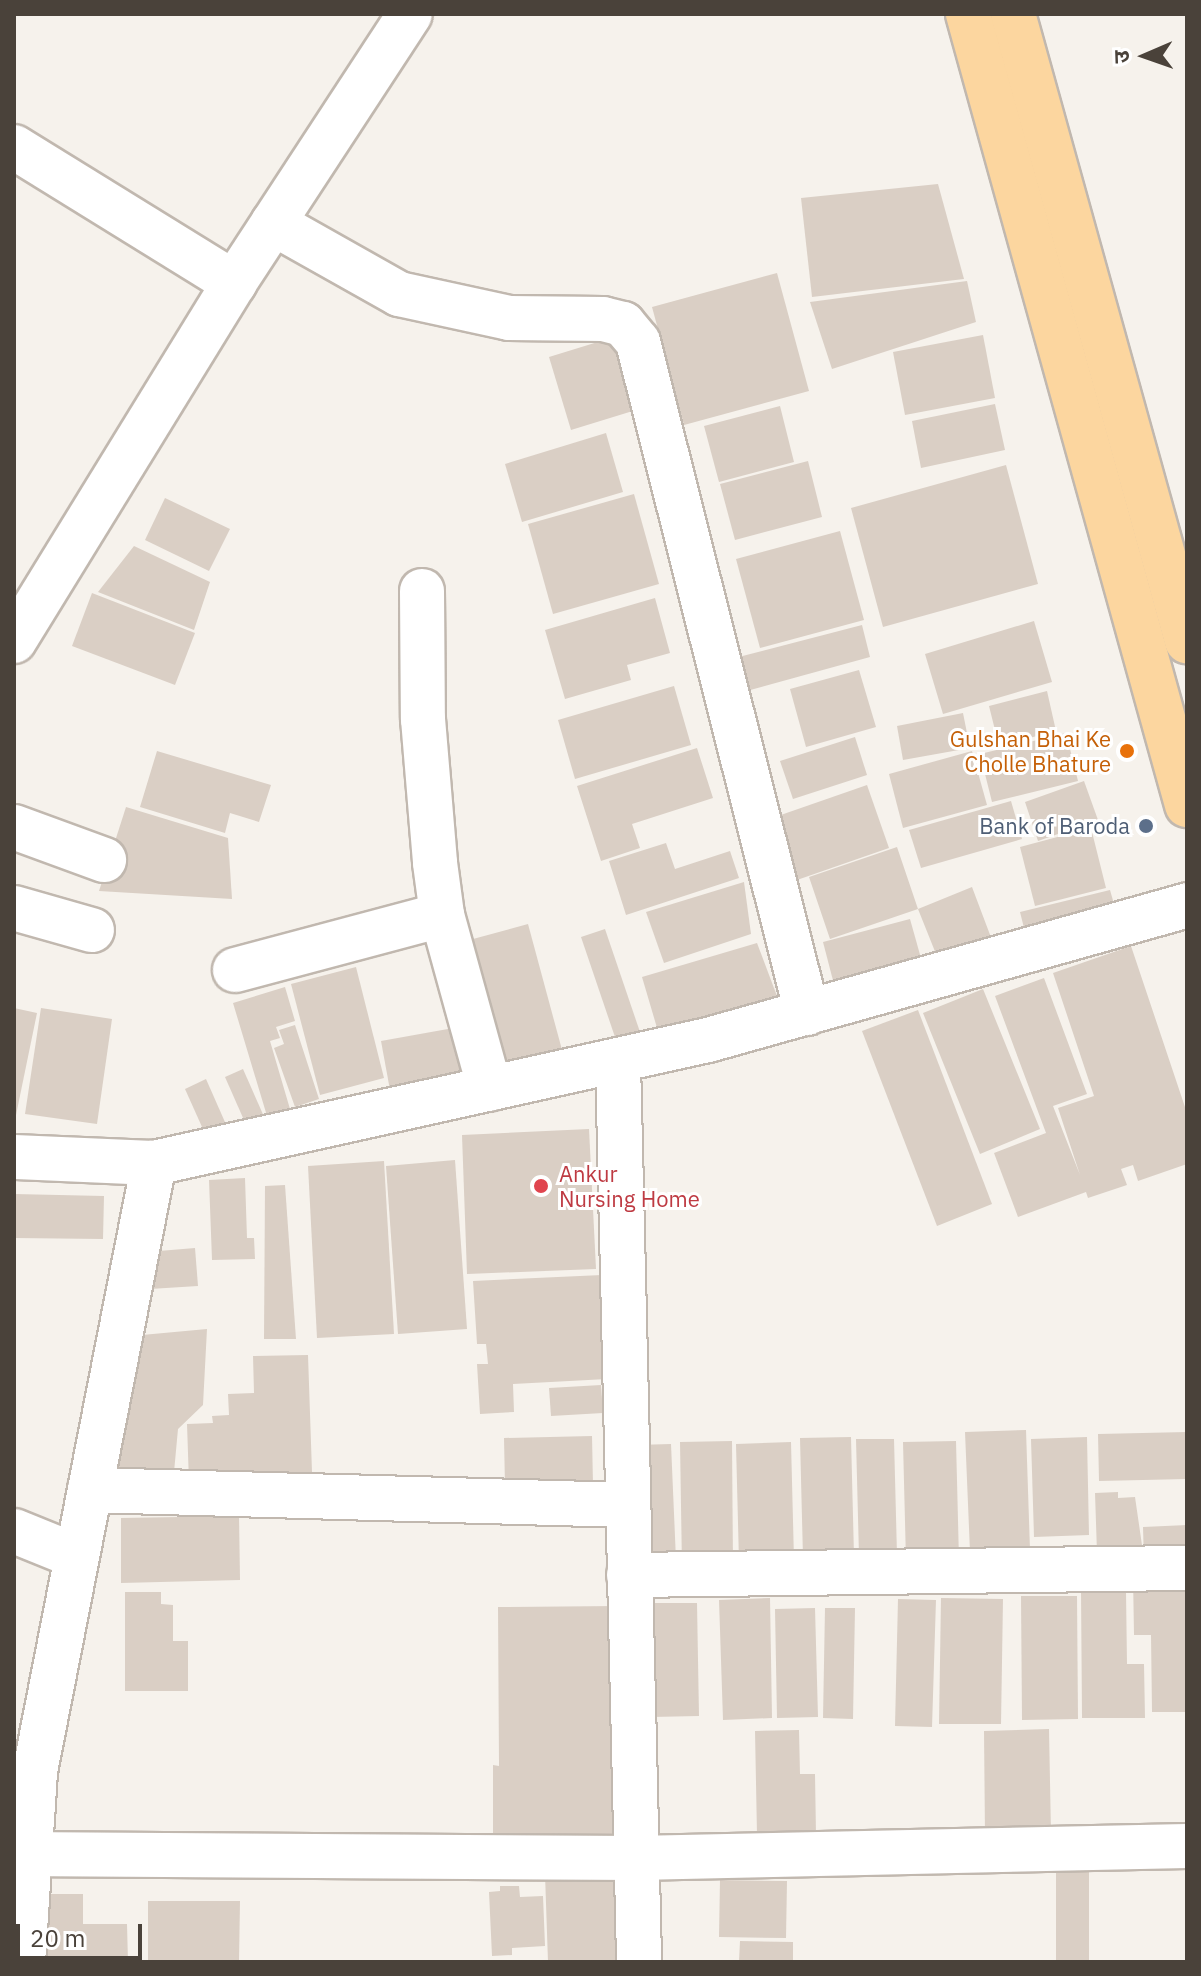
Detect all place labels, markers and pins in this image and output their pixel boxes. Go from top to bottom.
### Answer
place label: Gulshan Bhai Ke Cholle Bhature [950,725,1111,776]
marker: Gulshan Bhai Ke Cholle Bhature [1118,742,1136,760]
place label: Bank of Baroda [979,813,1130,839]
marker: Bank of Baroda [1137,817,1155,835]
place label: Ankur Nursing Home [559,1160,700,1212]
marker: Ankur Nursing Home [530,1175,552,1197]

